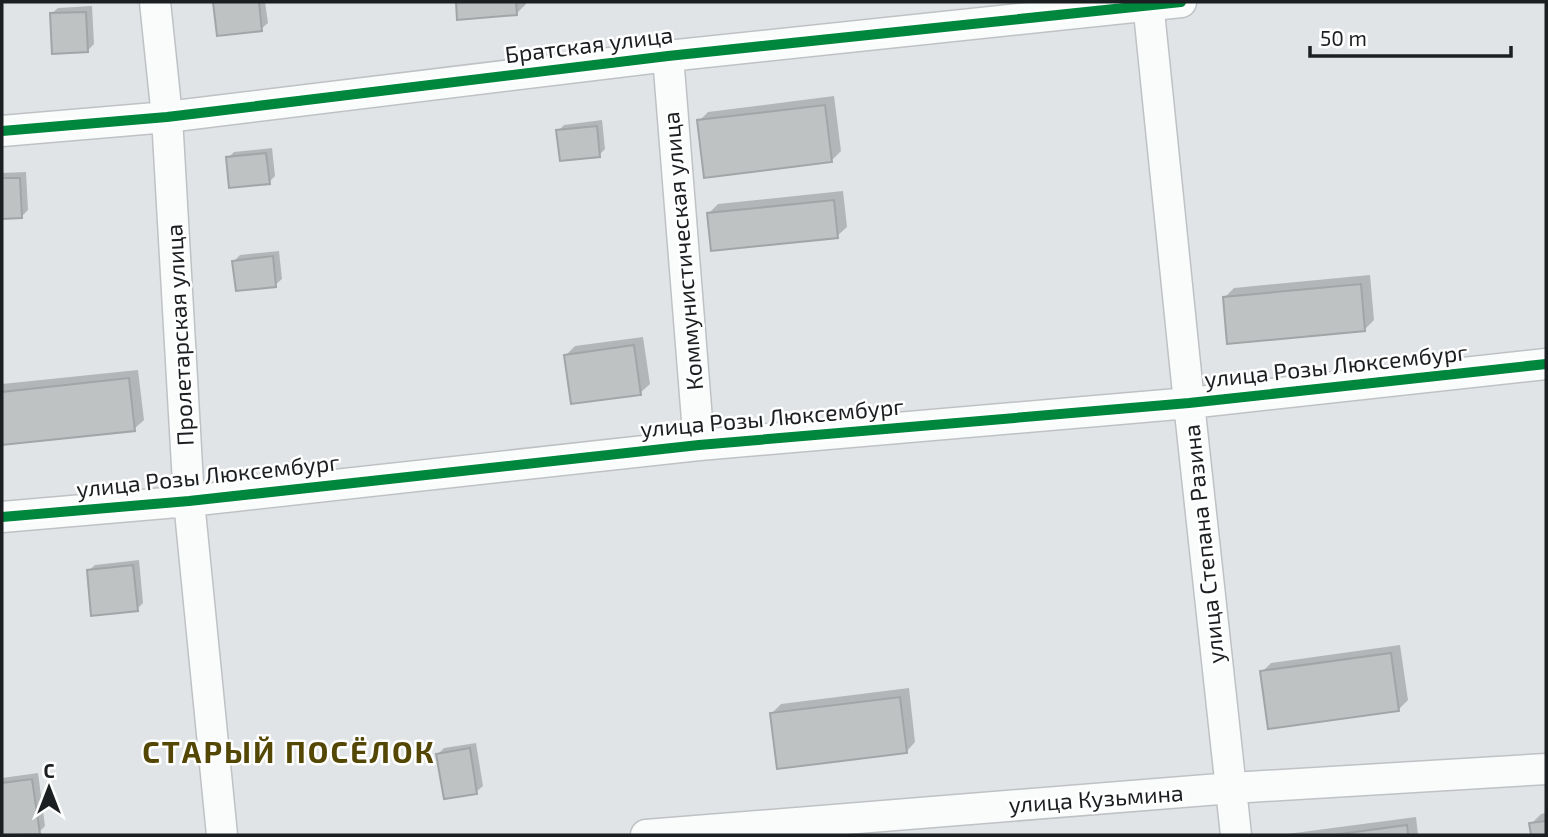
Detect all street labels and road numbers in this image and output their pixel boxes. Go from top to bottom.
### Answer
street label: Братская улица [503,20,675,69]
street label: Коммунистическая улица [656,111,709,391]
street label: Пролетарская улица [159,223,200,447]
street label: улица Розы Люксембург [1203,337,1469,394]
street label: улица Розы Люксембург [639,391,905,443]
street label: улица Степана Разина [1177,423,1230,665]
street label: улица Розы Люксембург [75,447,341,504]
street label: улица Кузьмина [1008,778,1184,819]

